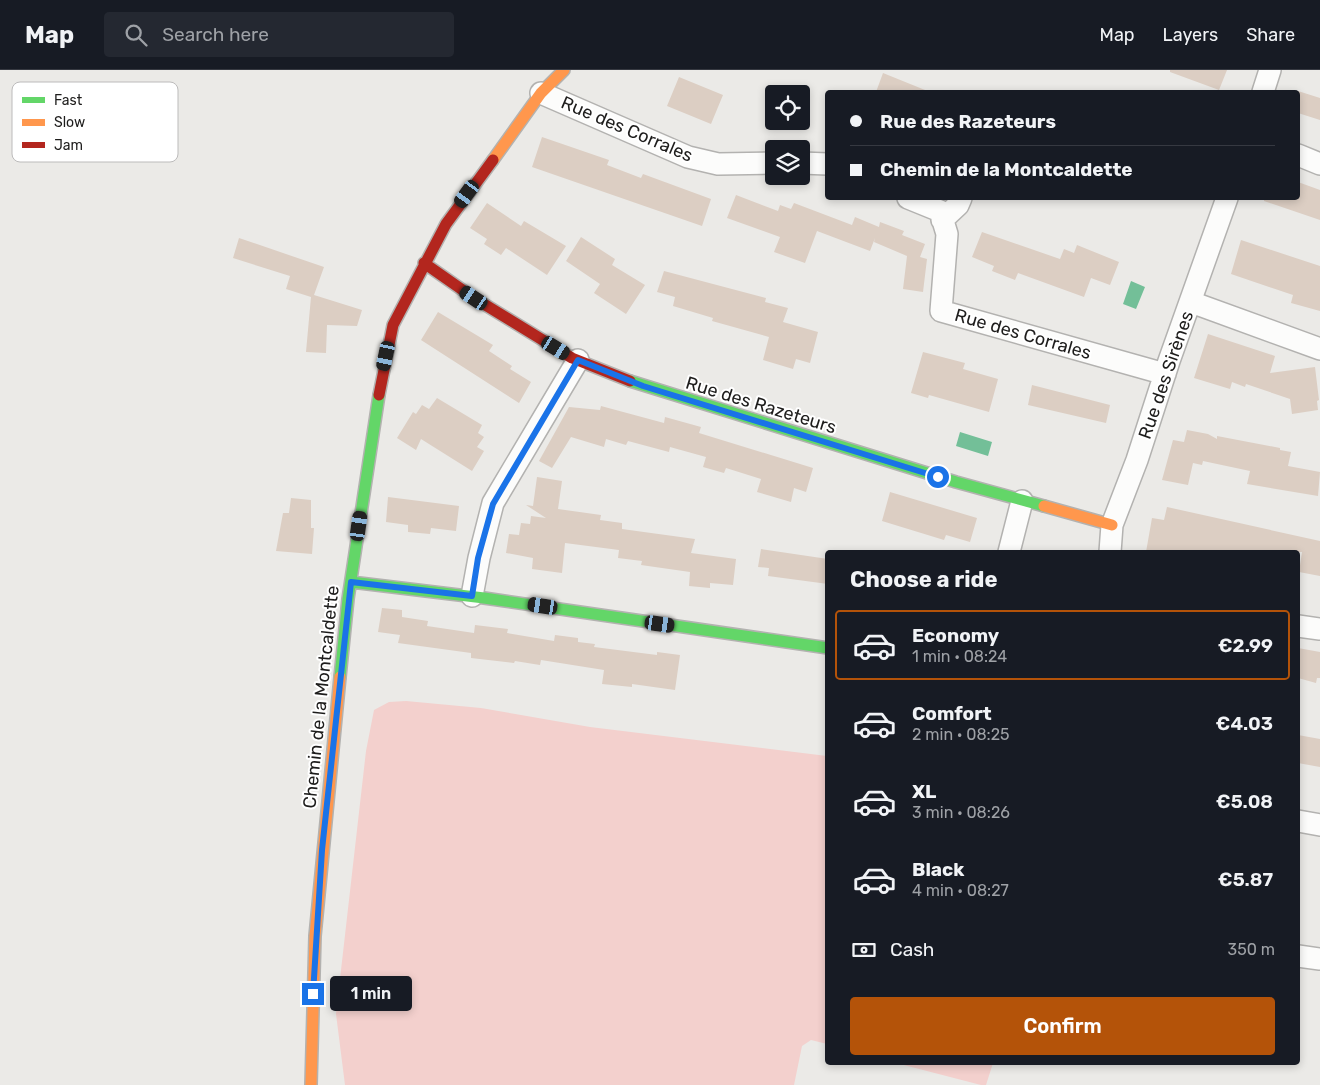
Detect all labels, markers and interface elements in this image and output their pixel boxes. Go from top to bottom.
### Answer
search box [104,12,454,57]
text: Map [25,21,74,49]
icon: search [122,21,150,49]
text: Search here [162,23,269,46]
text: Map [1100,24,1135,46]
text: Layers [1163,24,1218,46]
text: Share [1246,24,1295,46]
legend [12,82,178,162]
map controls [765,85,810,185]
button: locate [765,85,810,130]
street label: Rue des Corrales [558,91,696,167]
text: Fast [54,92,83,109]
text: Rue des Razeteurs [880,110,1056,133]
text: Slow [54,114,85,131]
text: Jam [54,137,83,154]
button: layers [765,140,810,185]
text: Chemin de la Montcaldette [880,158,1133,181]
car [452,177,481,211]
car [457,283,490,313]
street label: Rue des Corrales [952,304,1094,364]
street label: Rue des Sirènes [1134,308,1198,442]
car [539,334,572,362]
car [375,340,396,372]
street label: Rue des Razeteurs [683,372,839,438]
route start [927,466,949,488]
car [349,510,368,542]
text: Choose a ride [850,566,997,593]
street label: Chemin de la Montcaldette [298,584,344,810]
car [527,596,558,616]
car [644,614,675,634]
icon: car [852,623,897,668]
text: Economy [912,624,999,647]
text: €2.99 [1218,634,1273,657]
text: 1 min · 08:24 [912,647,1007,666]
icon: car [852,701,897,746]
text: Comfort [912,702,992,725]
text: €4.03 [1216,712,1273,735]
text: 2 min · 08:25 [912,725,1010,744]
icon: car [852,779,897,824]
text: XL [912,780,936,803]
text: €5.08 [1216,790,1273,813]
text: 3 min · 08:26 [912,803,1010,822]
icon: car [852,857,897,902]
text: Black [912,858,964,881]
text: €5.87 [1218,868,1273,891]
text: 4 min · 08:27 [912,881,1009,900]
icon: cash [850,936,878,964]
text: Cash [890,938,934,961]
text: 350 m [1228,940,1275,959]
callout: 1 min [330,976,413,1012]
route end [302,983,324,1005]
text: 1 min [351,984,391,1003]
button: Confirm [850,997,1275,1055]

